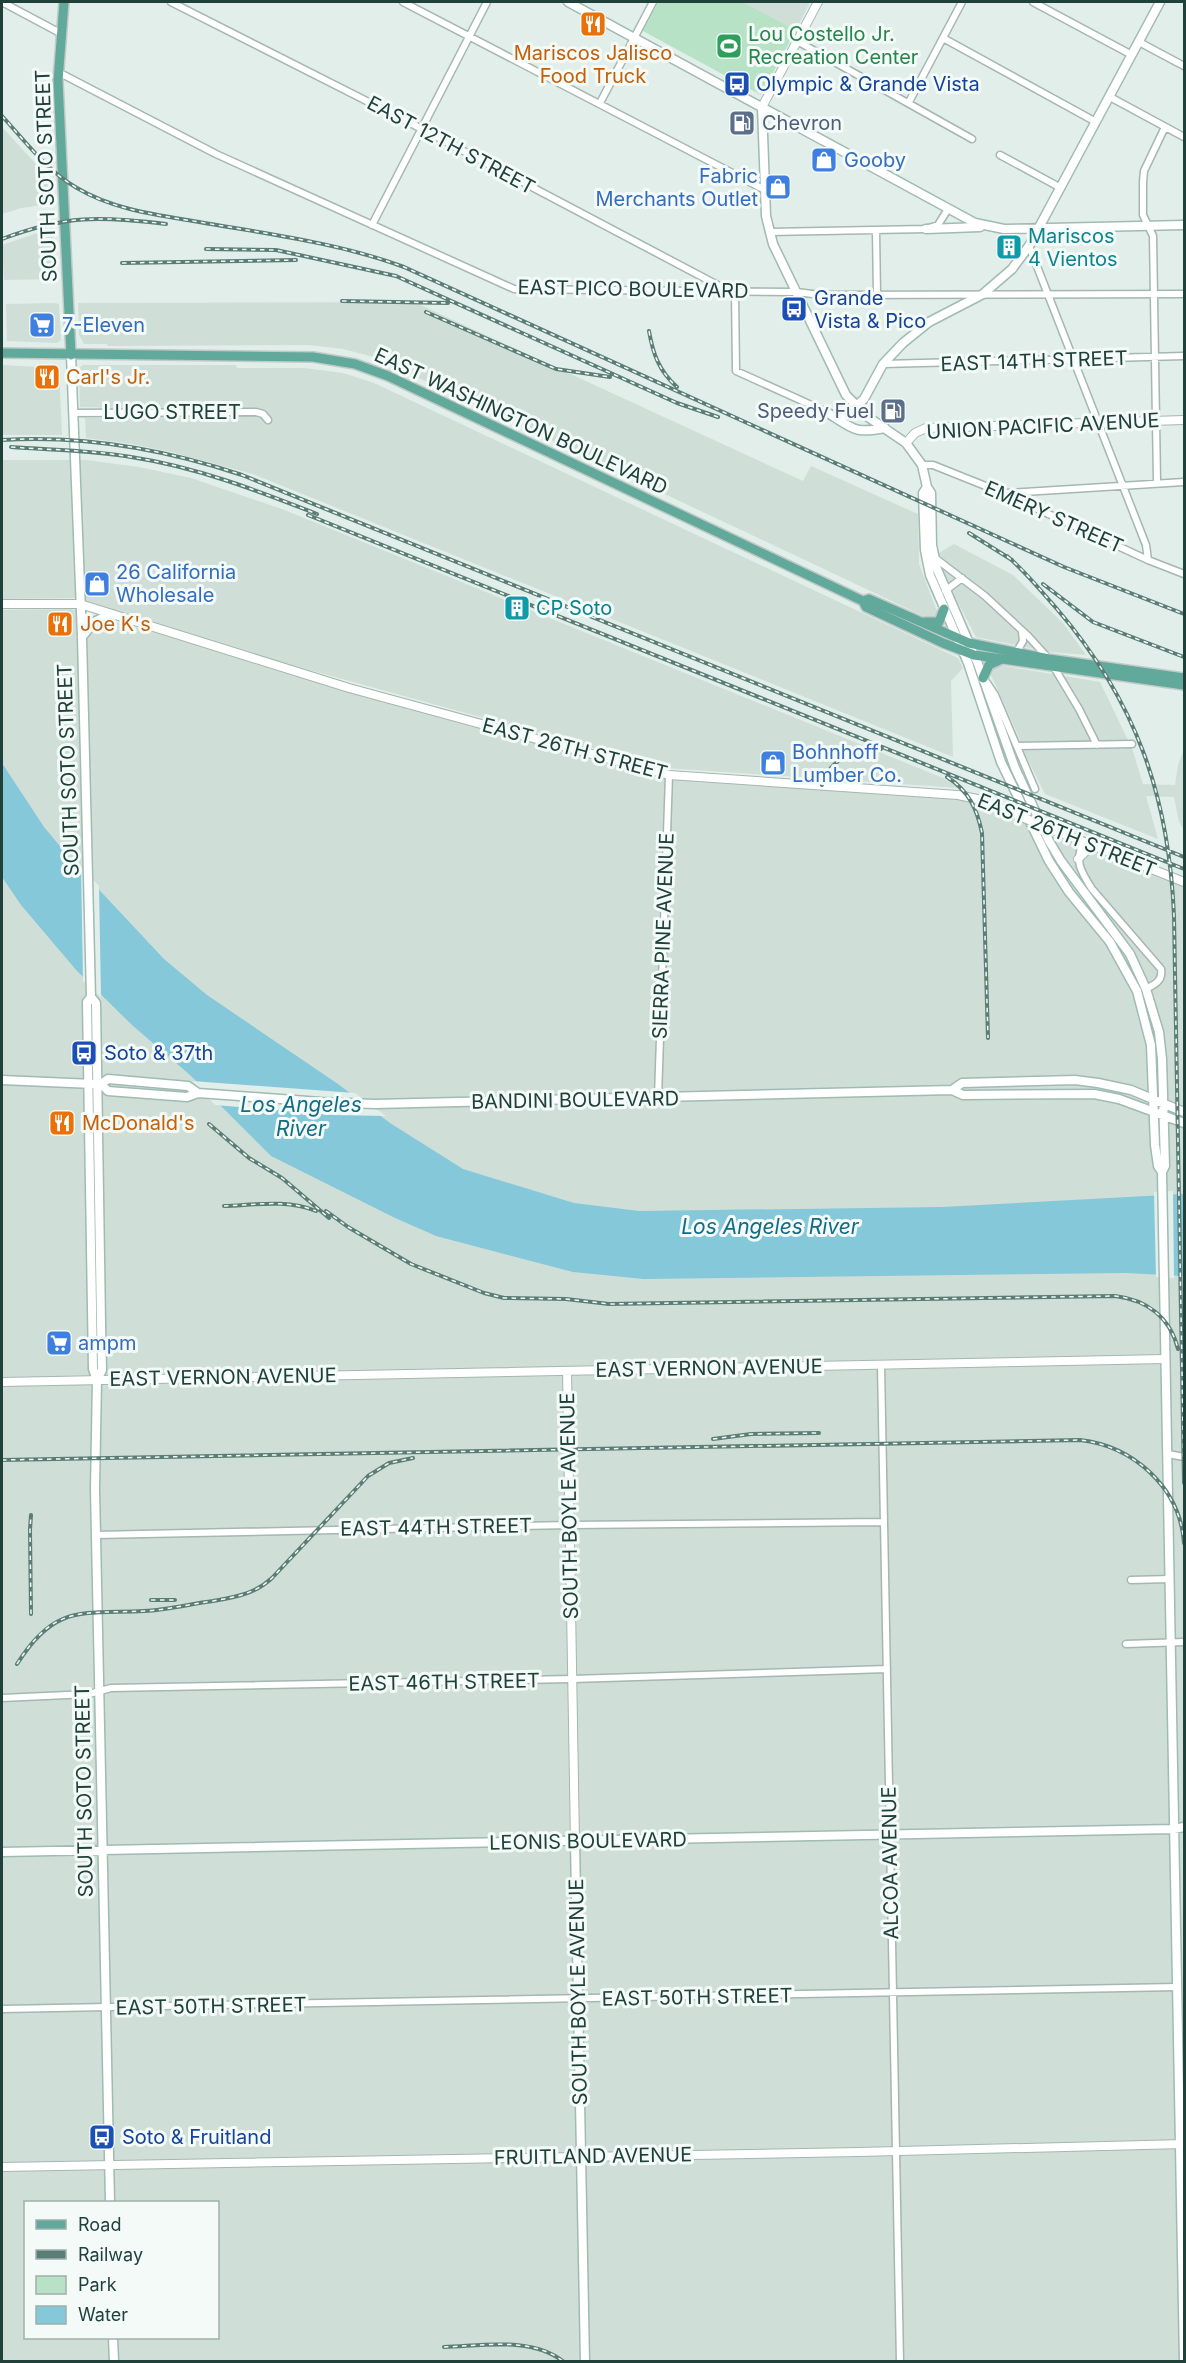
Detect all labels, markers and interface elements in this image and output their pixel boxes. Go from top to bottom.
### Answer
restaurant icon: Mariscos Jalisco Food Truck [578,9,608,39]
place label: Lou Costello Jr. Recreation Center [748,22,919,69]
sports icon: Lou Costello Jr. Recreation Center [714,31,744,61]
place label: Mariscos Jalisco Food Truck [514,41,672,88]
street label: SOUTH SOTO STREET [30,69,62,283]
bus stop icon: Olympic & Grande Vista [722,69,752,99]
place label: Olympic & Grande Vista [756,72,980,96]
street label: EAST 12TH STREET [363,91,539,199]
fuel station icon: Chevron [727,108,757,138]
place label: Chevron [762,111,842,135]
shop icon: Gooby [809,145,839,175]
place label: Gooby [844,148,906,172]
place label: Fabric Merchants Outlet [596,164,758,211]
shop icon: Fabric Merchants Outlet [763,172,793,202]
place label: Mariscos 4 Vientos [1028,224,1118,271]
building icon: Mariscos 4 Vientos [994,232,1024,262]
street label: EAST PICO BOULEVARD [517,275,749,303]
place label: Grande Vista & Pico [814,286,926,333]
bus stop icon: Grande Vista & Pico [779,294,809,324]
supermarket icon: 7-Eleven [27,310,57,340]
place label: 7-Eleven [62,313,145,337]
street label: EAST WASHINGTON BOULEVARD [371,342,671,500]
street label: EAST 14TH STREET [940,346,1128,376]
restaurant icon: Carl's Jr. [32,362,62,392]
place label: Carl's Jr. [66,365,150,389]
fuel station icon: Speedy Fuel [878,396,908,426]
place label: Speedy Fuel [757,399,874,423]
street label: LUGO STREET [103,400,241,424]
street label: UNION PACIFIC AVENUE [926,408,1160,444]
street label: EMERY STREET [981,476,1127,558]
place label: 26 California Wholesale [116,560,236,607]
shop icon: 26 California Wholesale [82,569,112,599]
building icon: CP Soto [502,593,532,623]
place label: CP Soto [536,596,612,620]
restaurant icon: Joe K's [45,609,75,639]
place label: Joe K's [80,612,151,636]
street label: SOUTH SOTO STREET [52,663,84,877]
street label: EAST 26TH STREET [480,713,670,785]
place label: Bohnhoff Lumber Co. [792,740,902,787]
shop icon: Bohnhoff Lumber Co. [758,748,788,778]
street label: EAST 26TH STREET [974,788,1160,882]
street label: SIERRA PINE AVENUE [647,832,679,1040]
bus stop icon: Soto & 37th [69,1038,99,1068]
place label: Soto & 37th [104,1041,213,1065]
street label: BANDINI BOULEVARD [471,1086,679,1114]
water label: Los Angeles River [240,1092,362,1141]
restaurant icon: McDonald's [47,1108,77,1138]
place label: McDonald's [82,1111,195,1135]
water label: Los Angeles River [681,1214,860,1239]
supermarket icon: ampm [44,1328,74,1358]
place label: ampm [78,1331,137,1355]
street label: EAST VERNON AVENUE [595,1354,823,1382]
street label: EAST VERNON AVENUE [109,1363,337,1391]
street label: SOUTH BOYLE AVENUE [555,1392,583,1620]
street label: EAST 44TH STREET [340,1513,532,1541]
street label: EAST 46TH STREET [348,1668,540,1696]
street label: SOUTH SOTO STREET [70,1684,98,1898]
street label: ALCOA AVENUE [877,1786,903,1940]
street label: LEONIS BOULEVARD [489,1827,687,1855]
street label: SOUTH BOYLE AVENUE [564,1878,592,2106]
street label: EAST 50TH STREET [601,1983,793,2011]
street label: EAST 50TH STREET [115,1992,307,2020]
bus stop icon: Soto & Fruitland [87,2122,117,2152]
place label: Soto & Fruitland [122,2125,271,2149]
street label: FRUITLAND AVENUE [494,2142,692,2170]
legend [24,2201,219,2339]
text: Road [78,2214,121,2235]
text: Railway [78,2244,143,2265]
text: Park [78,2274,117,2295]
text: Water [78,2304,128,2325]

